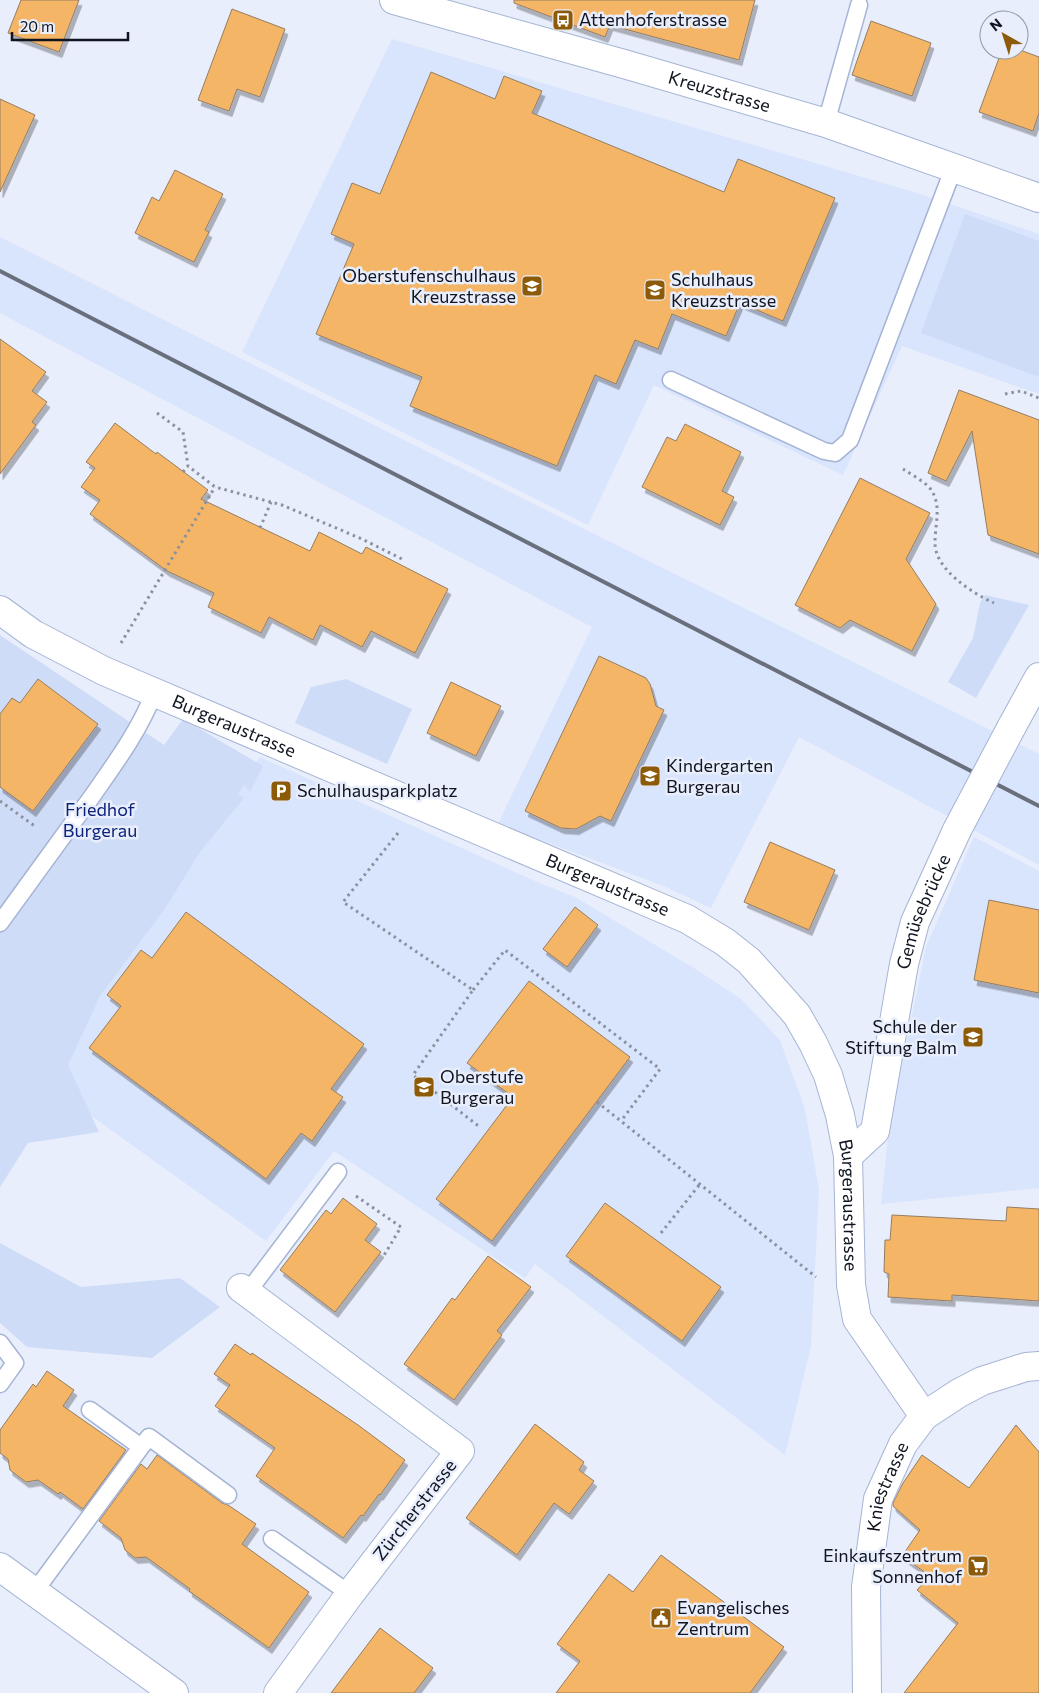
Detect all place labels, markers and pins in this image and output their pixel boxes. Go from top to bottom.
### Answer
bus stop icon: Attenhoferstrasse [551,8,575,32]
place label: Attenhoferstrasse [579,8,727,30]
place label: Oberstufenschulhaus Kreuzstrasse [342,264,516,307]
place label: Schulhaus Kreuzstrasse [671,268,776,311]
school or university icon: Oberstufenschulhaus Kreuzstrasse [520,274,544,298]
school or university icon: Schulhaus Kreuzstrasse [643,278,667,302]
place label: Kindergarten Burgerau [666,754,773,797]
school or university icon: Kindergarten Burgerau [638,764,662,788]
parking icon: Schulhausparkplatz [269,779,293,803]
place label: Schulhausparkplatz [297,779,457,801]
place label: Schule der Stiftung Balm [845,1015,957,1058]
school or university icon: Schule der Stiftung Balm [961,1025,985,1049]
place label: Oberstufe Burgerau [440,1065,523,1108]
school or university icon: Oberstufe Burgerau [412,1075,436,1099]
place label: Einkaufszentrum Sonnenhof [823,1544,963,1587]
supermarket icon: Einkaufszentrum Sonnenhof [966,1554,990,1578]
place label: Evangelisches Zentrum [677,1596,790,1639]
public building icon: Evangelisches Zentrum [649,1606,673,1630]

